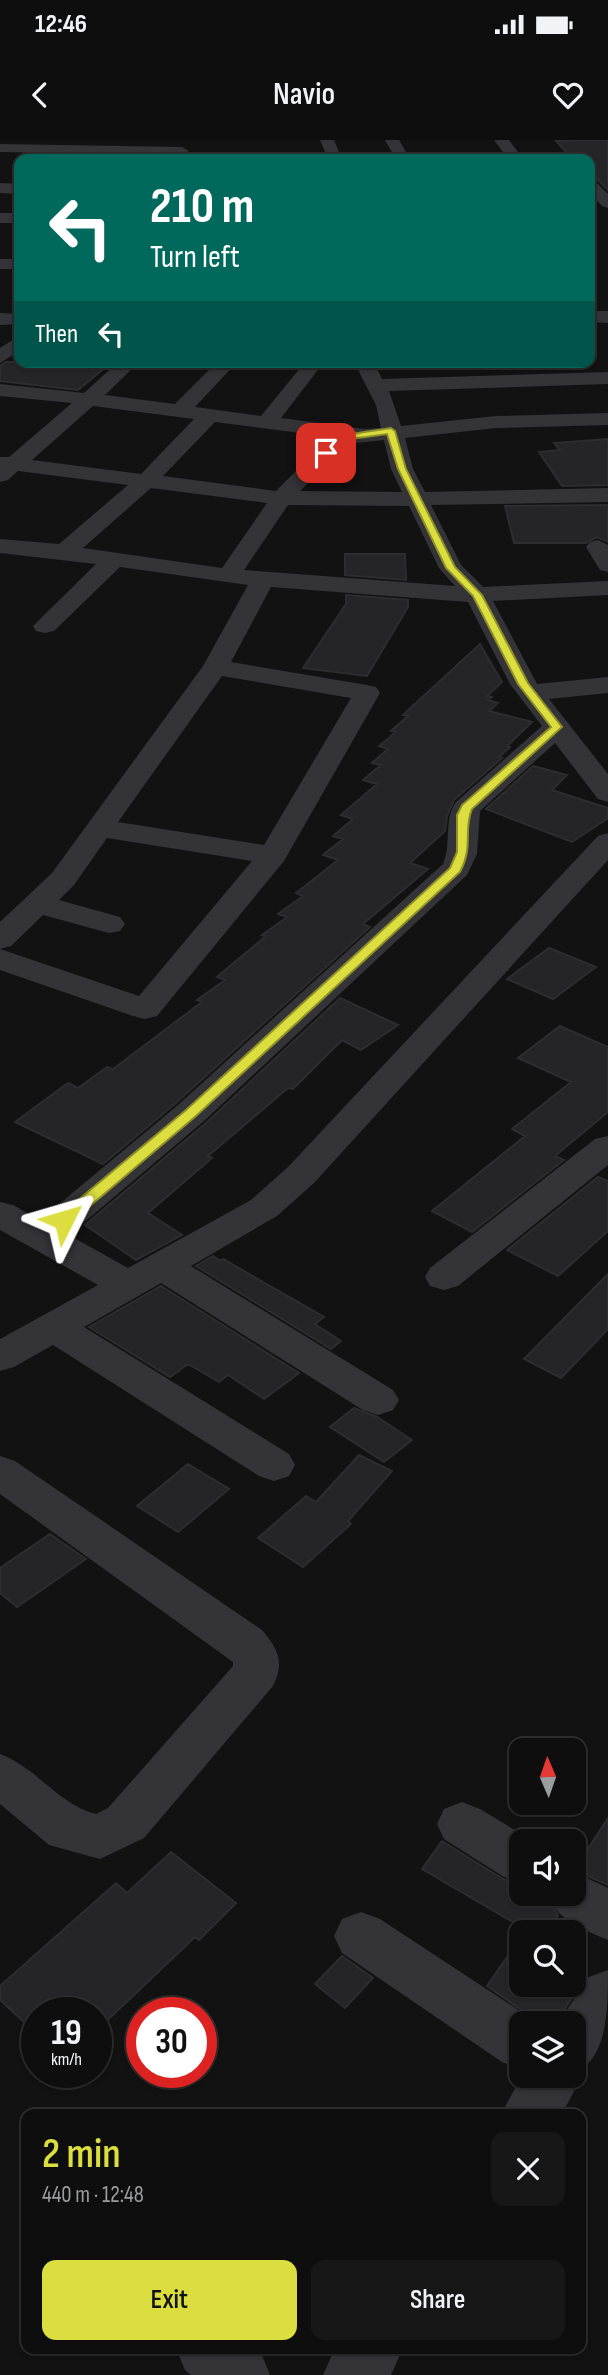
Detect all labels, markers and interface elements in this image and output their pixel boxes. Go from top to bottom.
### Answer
text: 12:46 [35,9,87,40]
text: Navio [273,75,335,114]
icon: back [21,76,59,114]
icon: heart [549,76,587,114]
text: 210 m [150,178,254,237]
icon: left [35,182,126,273]
text: Turn left [150,238,240,277]
icon: left [92,315,130,353]
text: Then [35,319,78,350]
pin [296,423,356,483]
icon: arrive [307,434,345,472]
position arrow [27,1183,101,1257]
north arrow [509,1738,586,1815]
map controls [509,1738,586,2088]
button: sound [509,1829,586,1906]
button: search [509,1920,586,1997]
speed limit sign: 30 [126,1997,217,2088]
button: layers [509,2011,586,2088]
text: 19 [51,2012,82,2055]
text: km/h [51,2049,82,2070]
text: 2 min [42,2129,121,2180]
button: close [491,2132,565,2206]
text: 440 m · 12:48 [42,2181,144,2209]
button: Exit [42,2260,297,2340]
button: Share [311,2260,565,2340]

